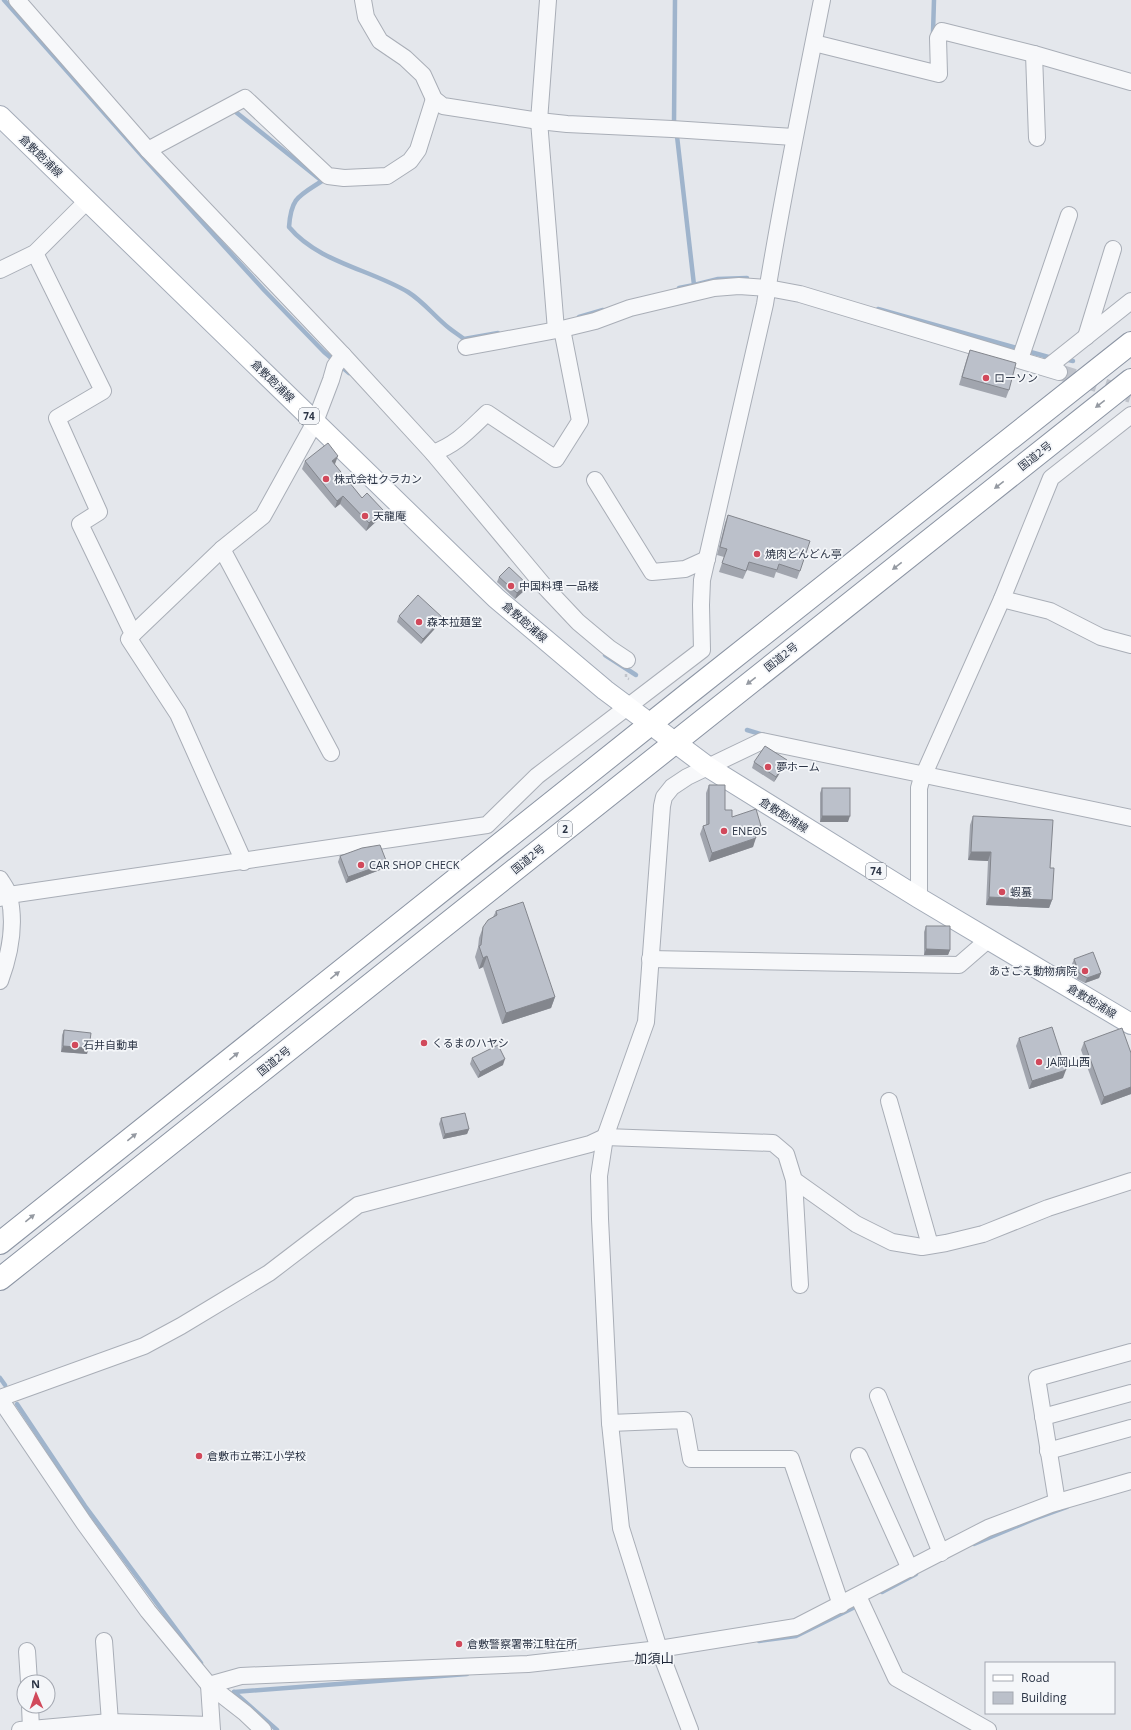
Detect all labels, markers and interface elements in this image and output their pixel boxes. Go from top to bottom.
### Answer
street label: 倉敷飽浦線 [16,131,66,180]
street label: 倉敷飽浦線 [248,356,298,405]
place label: ローソン [994,370,1038,385]
marker: ローソン [981,373,991,383]
one-way arrow [1095,399,1106,408]
road number: 74 [299,408,319,424]
street label: 国道2号 [1015,438,1055,474]
place label: 株式会社クラカン [334,471,422,486]
marker: 株式会社クラカン [321,474,331,484]
one-way arrow [993,480,1004,489]
place label: 天龍庵 [373,508,406,523]
marker: 天龍庵 [360,511,370,521]
place label: 焼肉どんどん亭 [765,546,842,561]
marker: 焼肉どんどん亭 [752,549,762,559]
one-way arrow [891,561,902,570]
place label: 中国料理 一品楼 [519,578,599,593]
marker: 中国料理 一品楼 [506,581,516,591]
street label: 倉敷飽浦線 [500,598,551,645]
place label: 森本拉麺堂 [427,614,482,629]
marker: 森本拉麺堂 [414,617,424,627]
street label: 国道2号 [761,639,801,675]
one-way arrow [746,677,757,686]
place label: 夢ホーム [776,759,820,774]
marker: 夢ホーム [763,762,773,772]
street label: 倉敷飽浦線 [757,794,812,836]
road number: 2 [558,821,572,837]
place label: ENEOS [732,823,767,838]
marker: ENEOS [719,826,729,836]
street label: 国道2号 [508,840,548,877]
place label: CAR SHOP CHECK [369,857,460,872]
marker: CAR SHOP CHECK [356,860,366,870]
road number: 74 [866,863,886,879]
place label: 蝦蟇 [1010,884,1032,899]
marker: 蝦蟇 [997,887,1007,897]
place label: あさごえ動物病院 [989,963,1077,978]
marker: あさごえ動物病院 [1080,966,1090,976]
one-way arrow [330,971,341,979]
street label: 倉敷飽浦線 [1065,980,1120,1021]
place label: くるまのハヤシ [432,1035,509,1050]
place label: 石井自動車 [83,1037,138,1052]
marker: くるまのハヤシ [419,1038,429,1048]
marker: 石井自動車 [70,1040,80,1050]
street label: 国道2号 [254,1042,294,1079]
one-way arrow [228,1052,239,1060]
place label: JA岡山西 [1046,1054,1090,1069]
marker: JA岡山西 [1034,1057,1044,1067]
one-way arrow [127,1133,138,1141]
one-way arrow [25,1214,36,1223]
place label: 倉敷市立帯江小学校 [207,1448,306,1463]
marker: 倉敷市立帯江小学校 [194,1451,204,1461]
place label: 倉敷警察署帯江駐在所 [467,1636,578,1651]
marker: 倉敷警察署帯江駐在所 [454,1639,464,1649]
district label: 加須山 [634,1649,674,1667]
legend [985,1662,1115,1714]
text: Road [1021,1669,1050,1686]
north arrow [16,1674,56,1714]
text: N [31,1676,40,1691]
text: Building [1021,1689,1067,1706]

